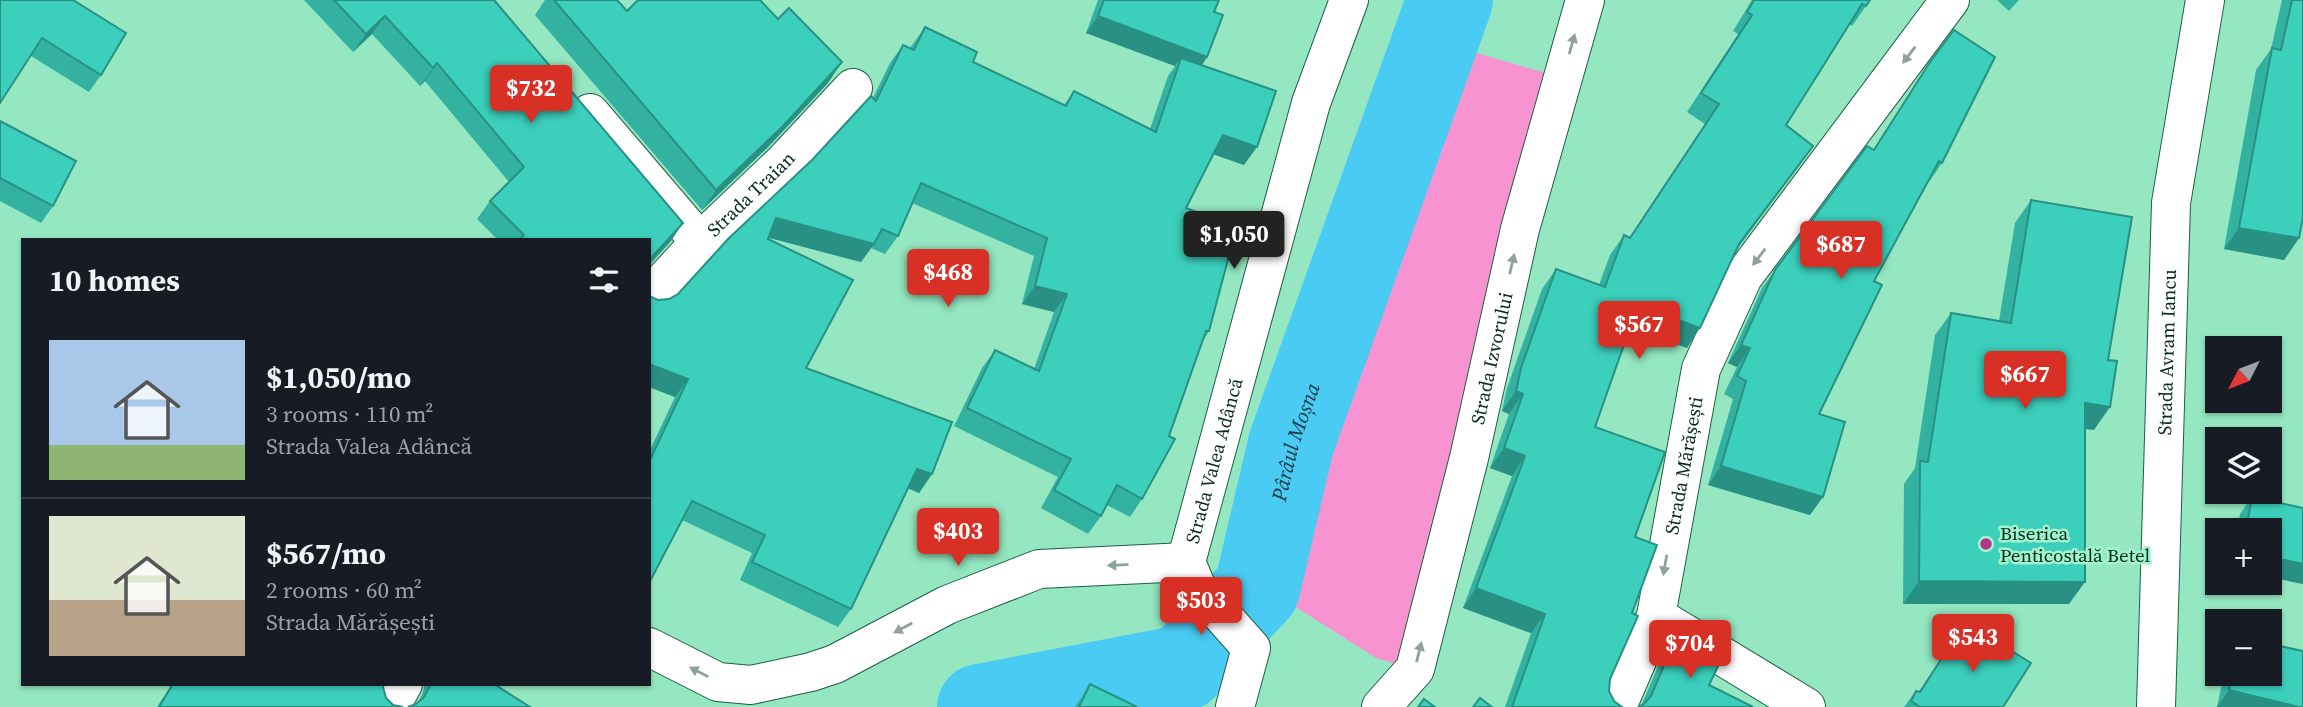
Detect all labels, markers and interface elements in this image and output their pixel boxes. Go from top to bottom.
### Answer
one-way arrow [1567,33,1578,55]
one-way arrow [1902,45,1917,63]
pin: $732 [490,66,572,125]
text: $732 [506,72,556,104]
street label: Strada Traian [701,146,801,242]
pin: $1,050 [1177,212,1291,271]
text: $1,050 [1199,218,1269,250]
pin: $687 [1800,222,1882,281]
text: $687 [1816,228,1866,260]
one-way arrow [1751,247,1766,265]
pin: $468 [907,250,989,309]
one-way arrow [1507,253,1518,275]
text: $468 [923,256,973,288]
text: 10 homes [49,260,180,301]
icon: filters [585,261,623,299]
street label: Strada Avram Iancu [2151,269,2182,436]
street label: Strada Izvorului [1464,289,1519,427]
pin: $567 [1598,302,1680,361]
text: $567 [1614,308,1664,340]
north arrow [2205,336,2282,413]
map controls [2205,336,2282,686]
pin: $667 [1984,352,2066,411]
text: $1,050/mo [266,357,411,398]
text: $667 [2000,358,2050,390]
icon: home [105,368,189,452]
street label: Strada Valea Adâncă [1179,375,1249,546]
water label: Pârâul Moșna [1263,378,1326,505]
street label: Strada Mărășești [1658,394,1709,537]
text: 3 rooms · 110 m² [266,398,433,430]
button: layers [2205,427,2282,504]
text: Strada Valea Adâncă [266,430,472,462]
pin: $403 [917,508,999,568]
text: $403 [933,515,983,547]
button: + [2205,518,2282,595]
place label: Biserica Penticostală Betel [2000,520,2150,568]
text: $567/mo [266,533,386,574]
marker: Biserica Penticostală Betel [1978,536,1994,552]
icon: home [105,544,189,628]
one-way arrow [1660,554,1671,576]
one-way arrow [1106,560,1128,571]
text: 2 rooms · 60 m² [266,574,422,606]
pin: $503 [1160,578,1242,637]
text: $503 [1176,584,1226,616]
text: Strada Mărășești [266,606,435,638]
button: − [2205,609,2282,686]
pin: $543 [1932,614,2014,674]
pin: $704 [1649,620,1731,680]
text: $543 [1948,621,1998,653]
one-way arrow [893,622,912,634]
text: $704 [1665,627,1715,659]
one-way arrow [1414,641,1425,663]
one-way arrow [689,666,709,677]

